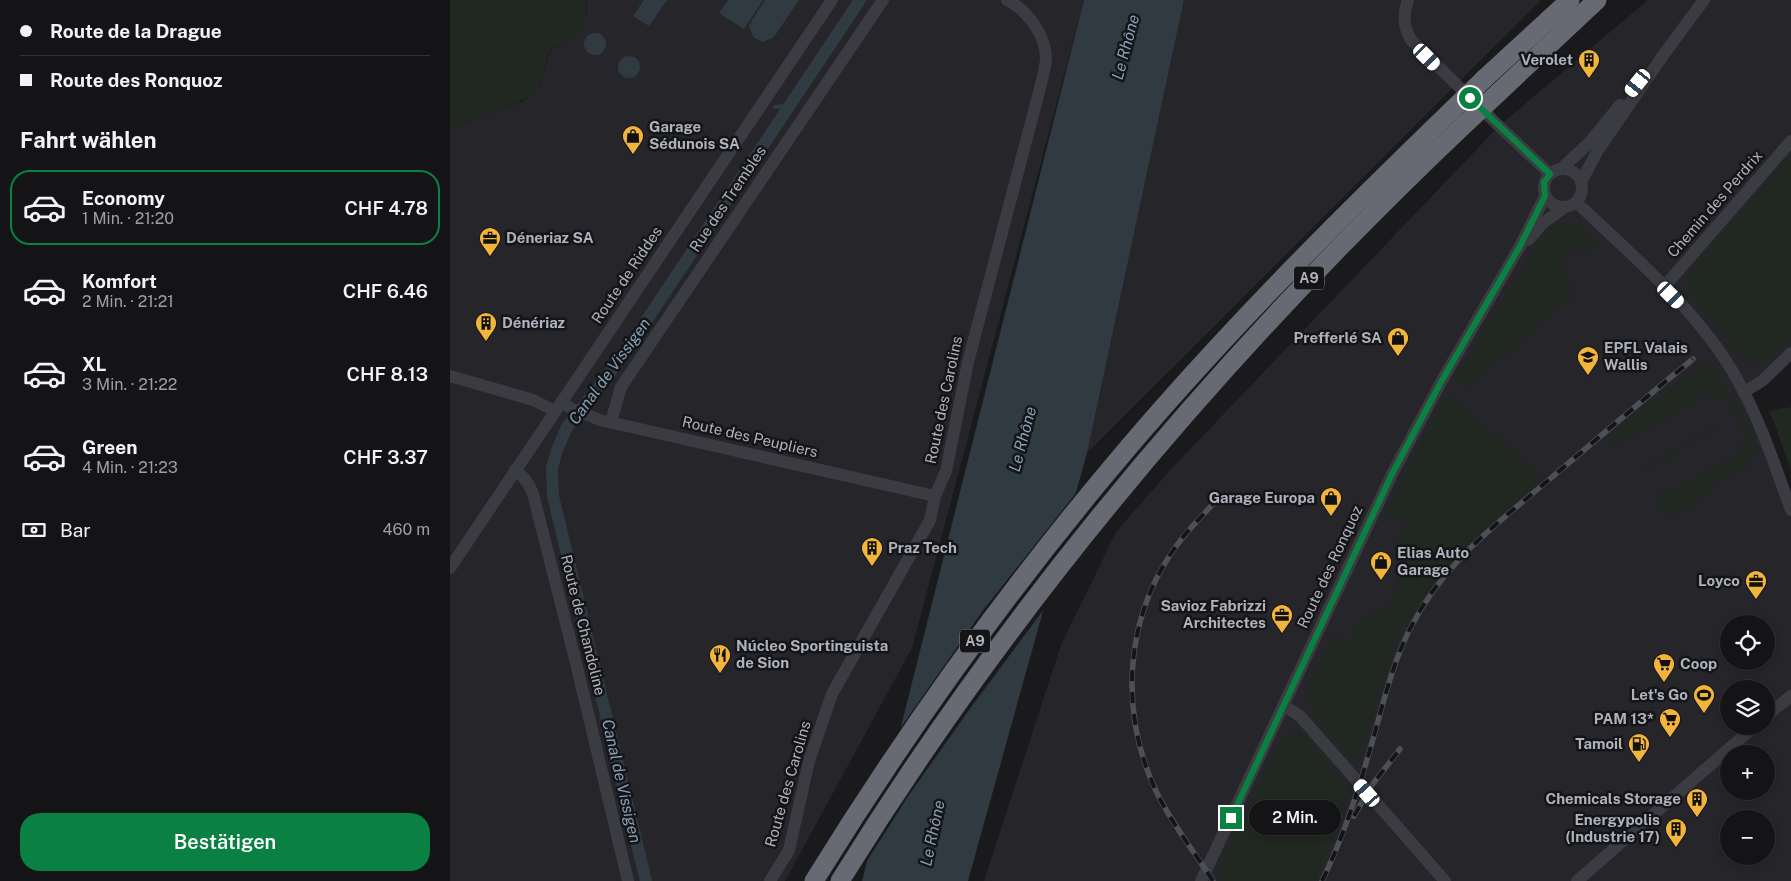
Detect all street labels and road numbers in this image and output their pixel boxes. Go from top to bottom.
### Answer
street label: Rue des Trembles [686,143,769,255]
street label: Chemin des Perdrix [1664,147,1766,260]
street label: Route de Riddes [588,223,665,326]
road number: A9 [1294,266,1324,290]
street label: Route des Carolins [922,334,965,465]
street label: Route des Peupliers [681,413,820,460]
street label: Route des Ronquoz [1294,503,1365,631]
street label: Route de Chandoline [558,553,609,697]
road number: A9 [960,630,990,652]
street label: Route des Carolins [761,719,814,849]

